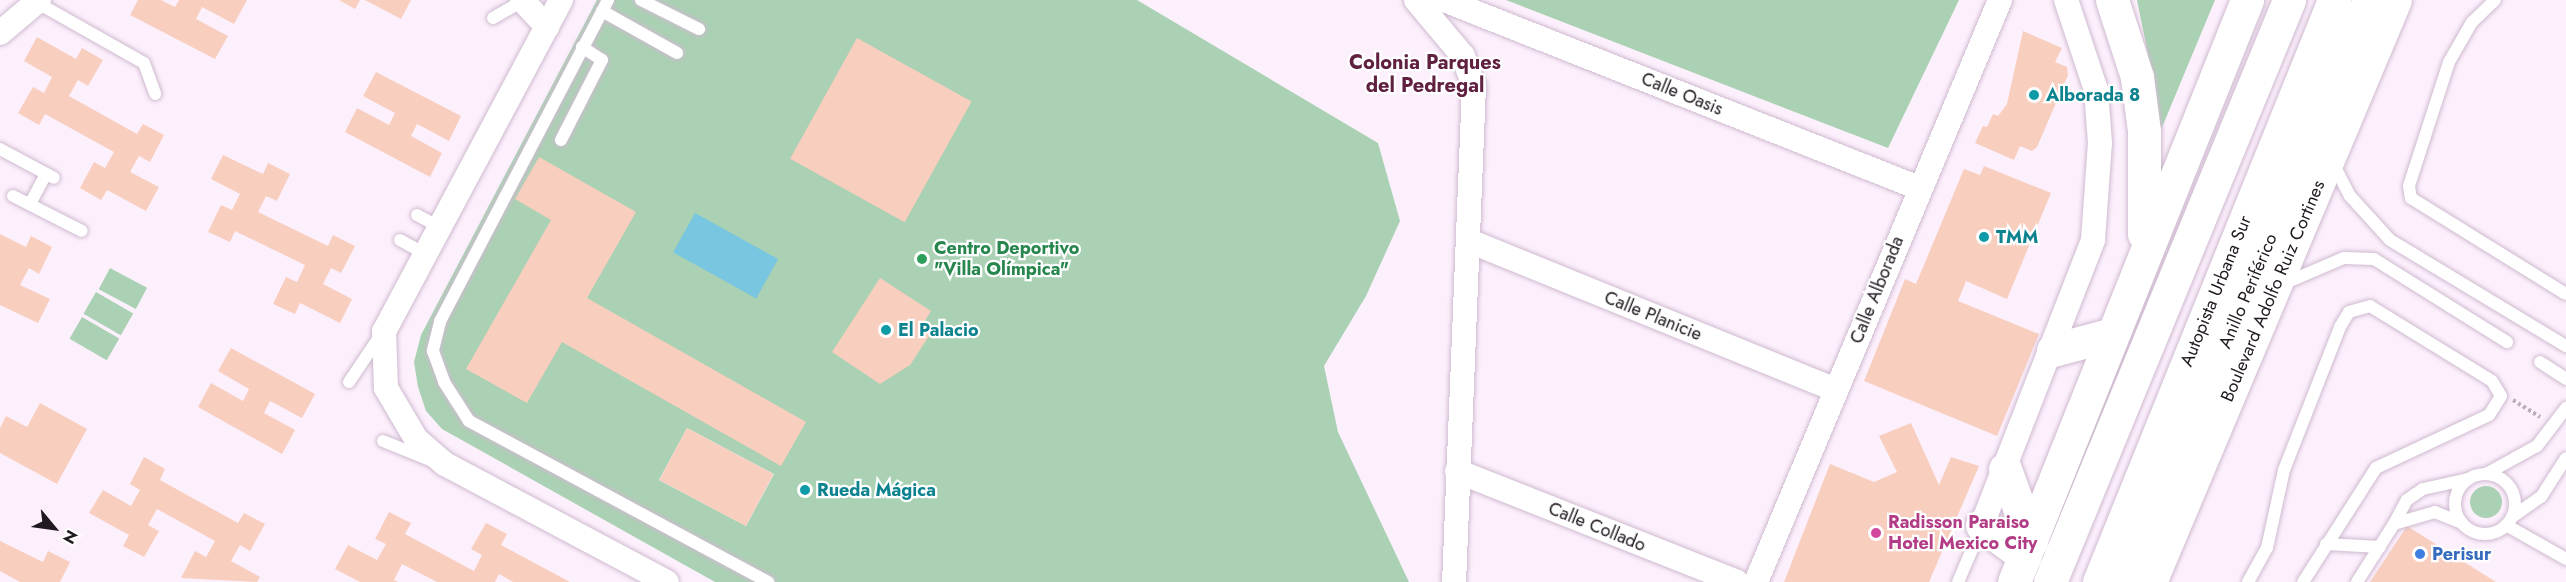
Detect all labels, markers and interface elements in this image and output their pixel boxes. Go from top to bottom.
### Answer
district label: Colonia Parques del Pedregal [1349,50,1501,97]
street label: Calle Oasis [1638,68,1726,120]
place label: Alborada 8 [2046,84,2140,106]
marker: Alborada 8 [2027,88,2041,102]
street label: Boulevard Adolfo Ruiz Cortines [2216,177,2330,405]
street label: Autopista Urbana Sur [2176,212,2256,370]
place label: TMM [1996,226,2038,248]
marker: TMM [1977,230,1991,244]
street label: Anillo Periférico [2214,230,2282,352]
street label: Calle Alborada [1846,233,1908,347]
place label: Centro Deportivo "Villa Olímpica" [934,238,1079,280]
marker: Centro Deportivo "Villa Olímpica" [915,252,929,266]
street label: Calle Planicie [1601,287,1705,345]
place label: El Palacio [898,319,979,341]
marker: El Palacio [879,323,893,337]
place label: Rueda Mágica [817,479,936,501]
marker: Rueda Mágica [798,483,812,497]
north arrow [24,498,84,558]
street label: Calle Collado [1545,498,1649,556]
place label: Radisson Paraiso Hotel Mexico City [1888,512,2037,554]
text: N [57,526,83,548]
marker: Radisson Paraiso Hotel Mexico City [1869,526,1883,540]
place label: Perisur [2432,543,2491,565]
marker: Perisur [2413,547,2427,561]

